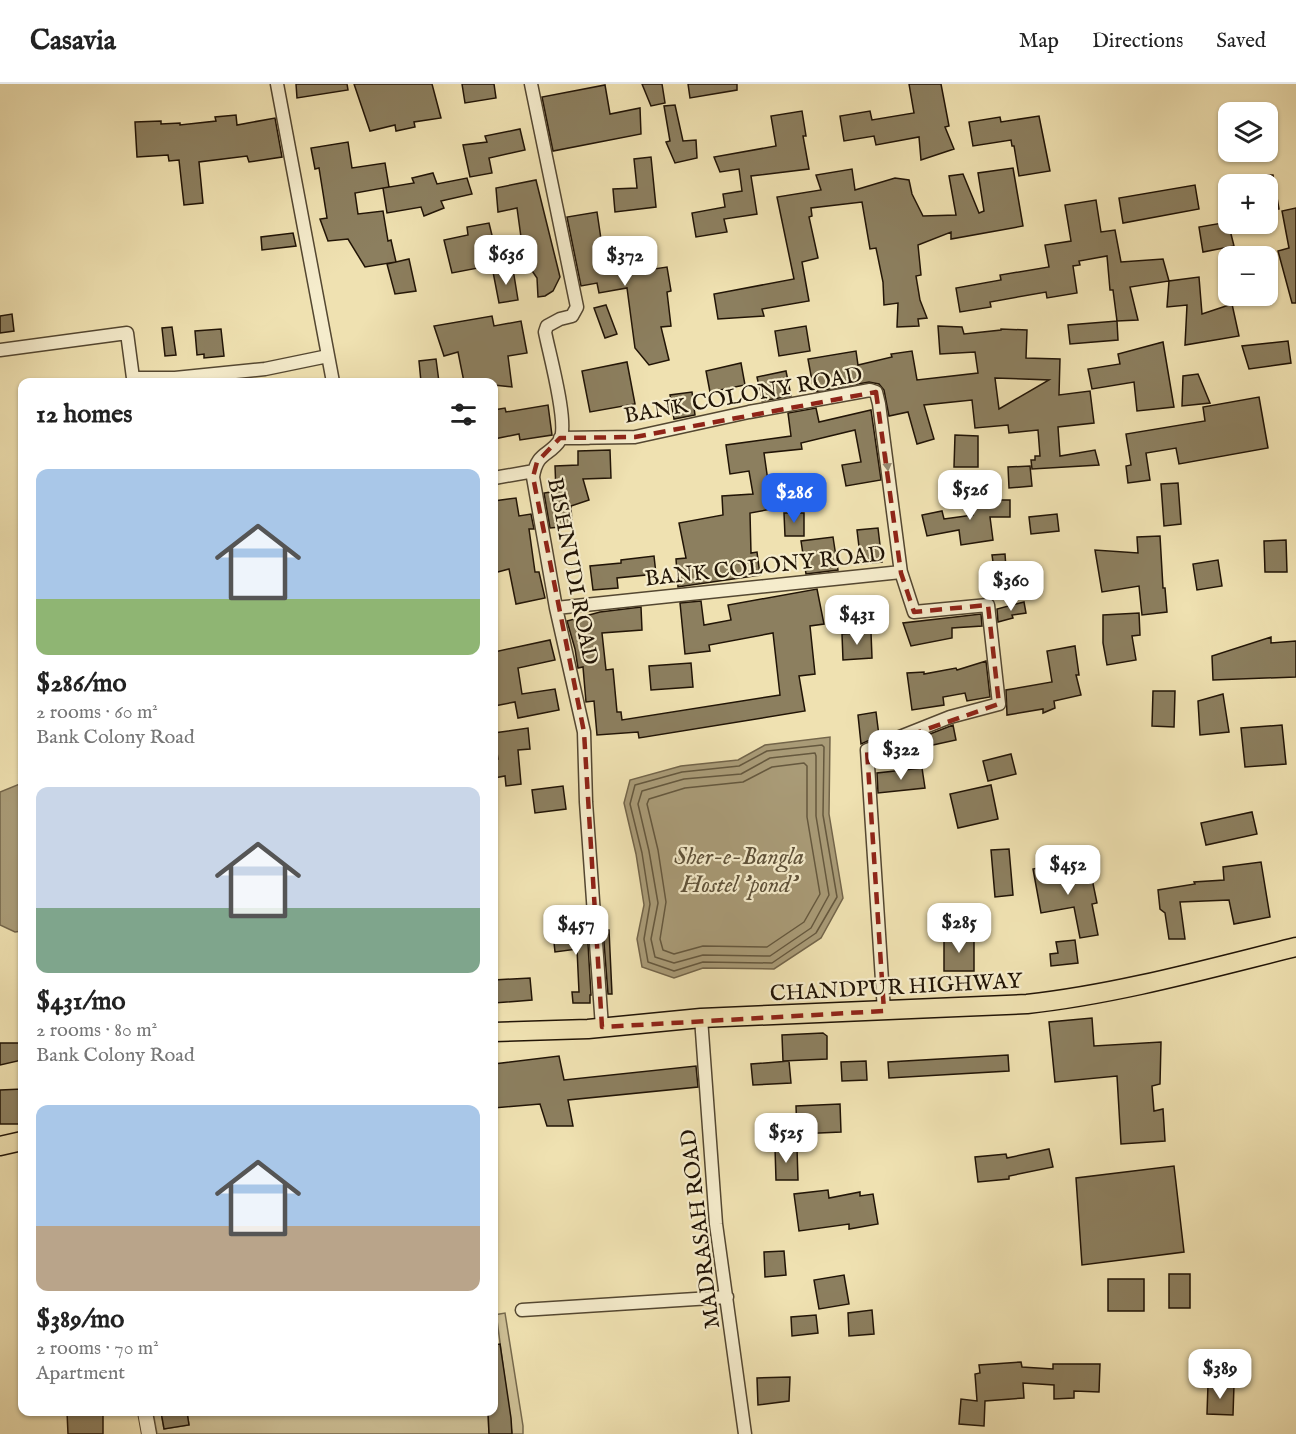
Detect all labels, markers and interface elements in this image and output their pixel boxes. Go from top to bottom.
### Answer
text: Casavia [30,24,116,59]
text: Map [1019,28,1059,55]
text: Directions [1092,28,1183,55]
text: Saved [1216,28,1266,55]
map controls [1218,102,1278,306]
button: layers [1218,102,1278,162]
button: + [1218,174,1278,234]
pin: $636 [470,235,542,286]
pin: $372 [589,236,661,287]
text: $636 [488,242,524,267]
text: $372 [606,243,644,268]
button: − [1218,246,1278,306]
street label: BANK COLONY ROAD [622,361,865,431]
text: 12 homes [36,398,132,431]
icon: filters [447,398,480,431]
one-way arrow [882,453,891,472]
pin: $526 [934,470,1006,521]
pin: $286 [758,473,830,524]
street label: BISHNUDI ROAD [540,475,604,667]
text: $526 [952,477,988,502]
text: $286 [776,480,812,505]
icon: home [204,508,312,616]
street label: BANK COLONY ROAD [644,540,887,594]
pin: $360 [975,561,1047,612]
text: $360 [993,568,1029,593]
pin: $431 [821,595,893,646]
text: $431 [839,602,875,627]
text: $286/mo [36,667,127,700]
text: 2 rooms · 60 m² [36,700,158,725]
text: Bank Colony Road [36,725,195,750]
pin: $322 [865,730,937,781]
text: $322 [882,737,920,762]
icon: home [204,826,312,934]
water label: Sher-e-Bangla Hostel 'pond' [674,842,804,901]
pin: $452 [1032,845,1104,896]
text: $452 [1049,852,1087,877]
pin: $285 [923,903,995,954]
pin: $457 [540,905,612,956]
text: $285 [941,910,977,935]
text: $457 [557,912,595,937]
street label: CHANDPUR HIGHWAY [769,967,1024,1009]
text: $431/mo [36,985,125,1018]
text: 2 rooms · 80 m² [36,1018,157,1043]
text: Bank Colony Road [36,1043,195,1068]
pin: $525 [750,1113,822,1164]
text: $525 [769,1120,803,1145]
street label: MADRASAH ROAD [675,1127,727,1330]
icon: home [204,1144,312,1252]
text: $389/mo [36,1303,124,1336]
text: 2 rooms · 70 m² [36,1336,159,1361]
pin: $389 [1184,1349,1256,1400]
text: $389 [1202,1356,1238,1381]
text: Apartment [36,1361,125,1386]

